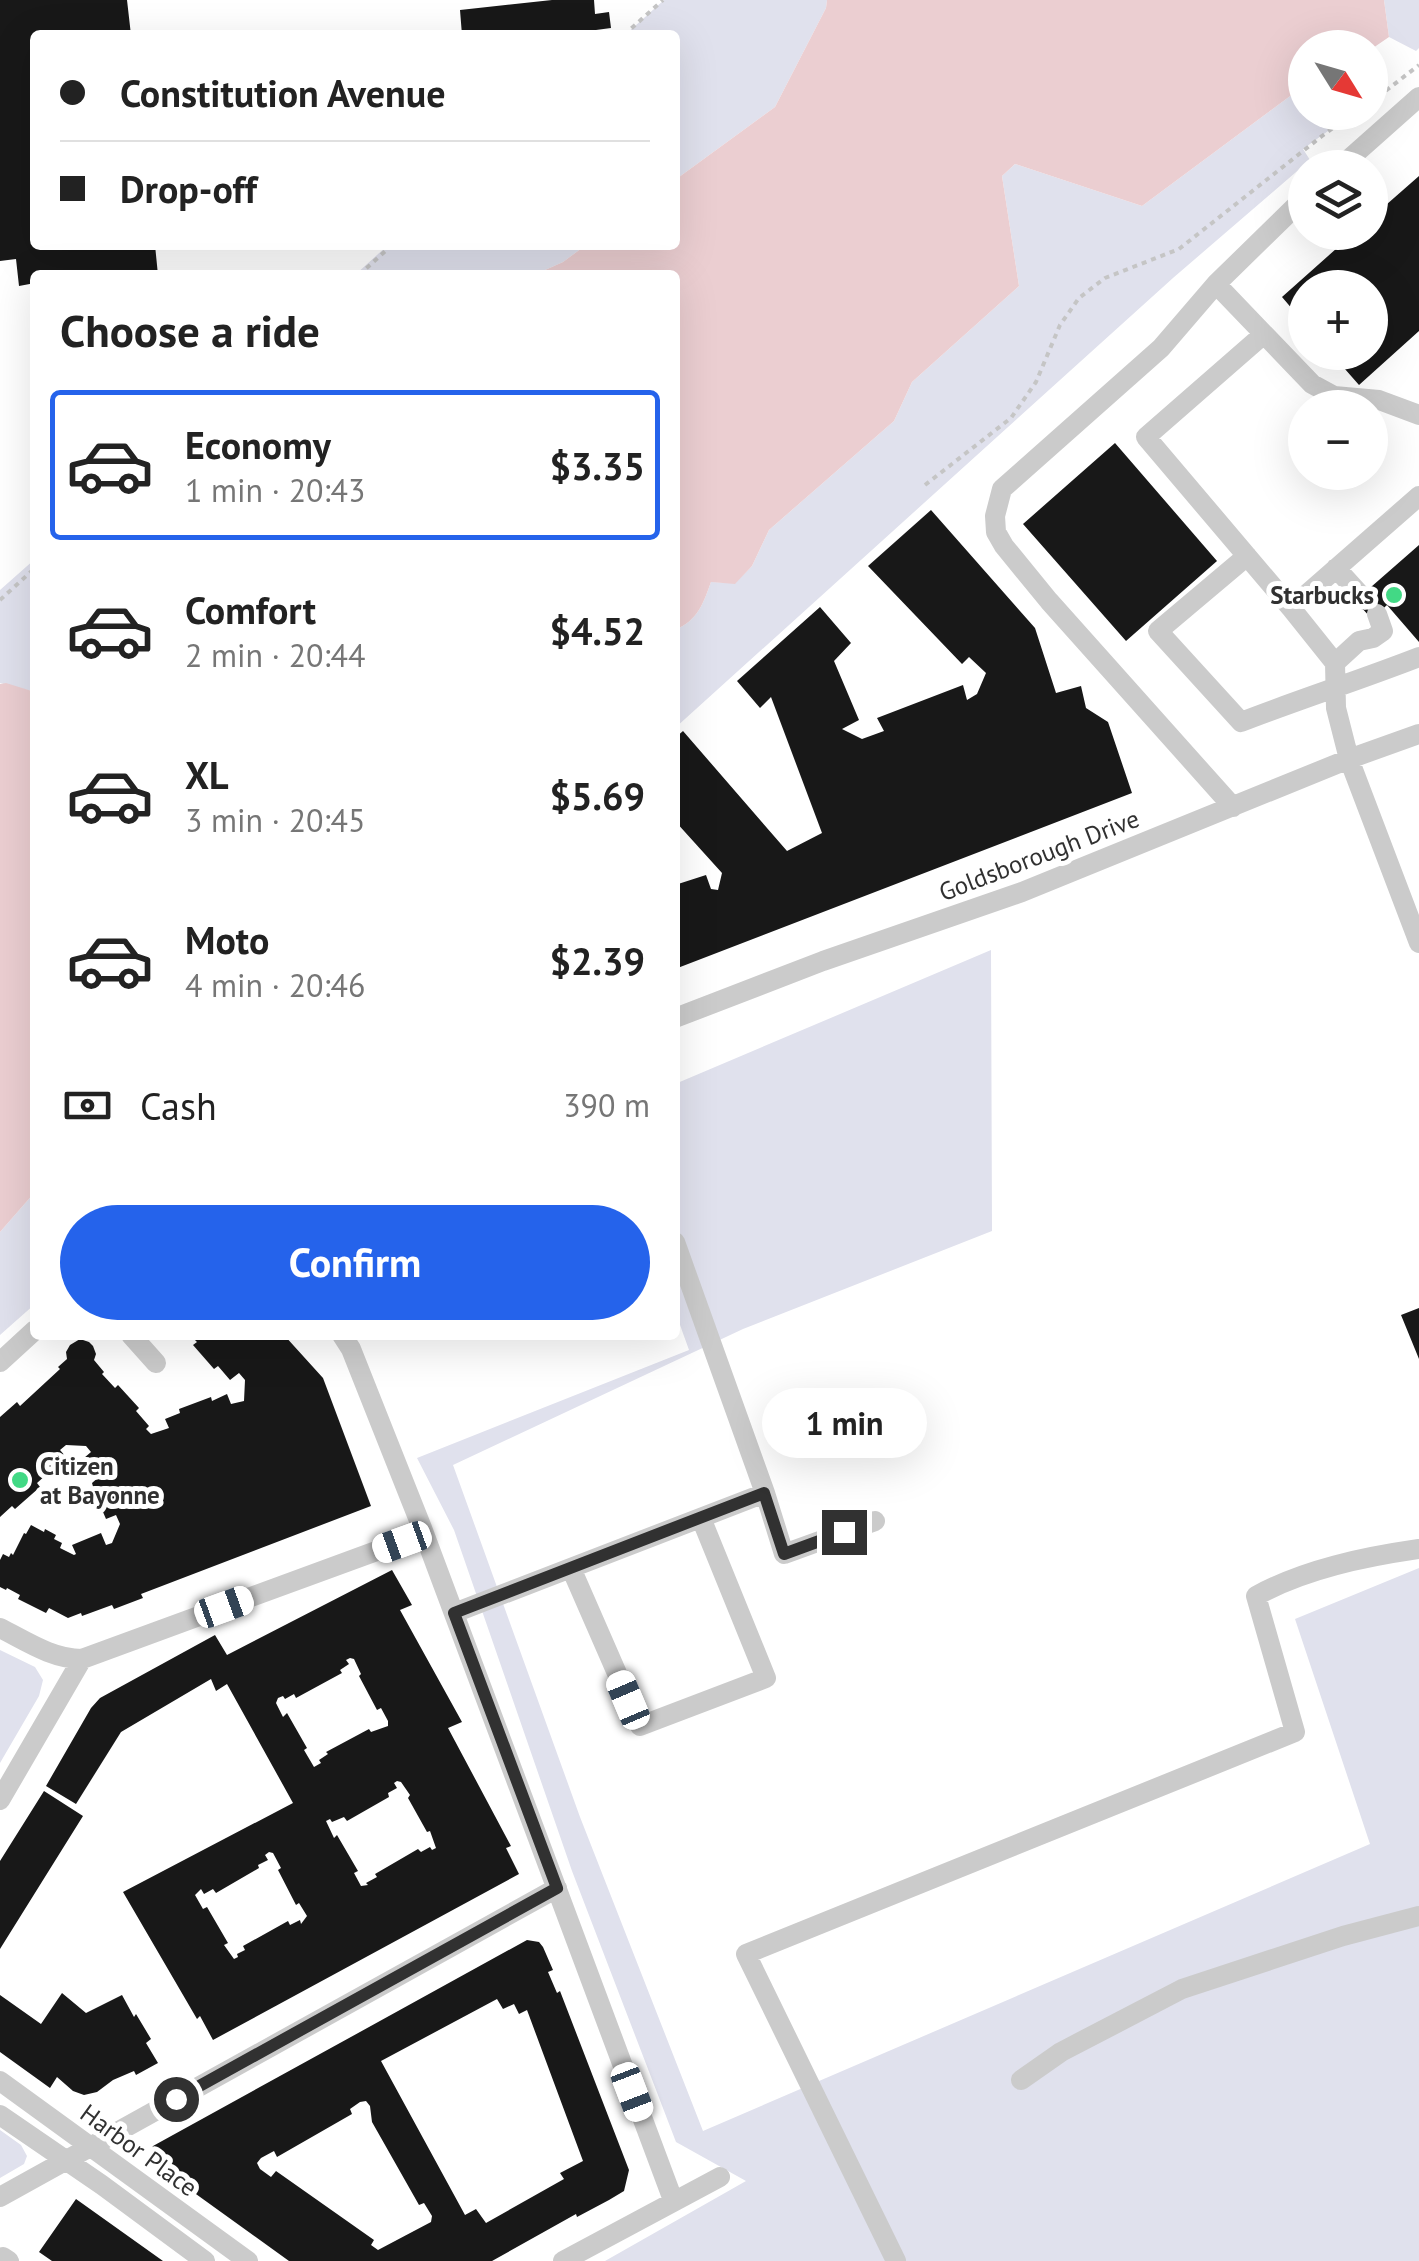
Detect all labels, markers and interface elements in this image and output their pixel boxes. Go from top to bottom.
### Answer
north arrow [1288,30,1388,130]
map controls [1288,30,1388,490]
text: Constitution Avenue [120,68,445,117]
button: layers [1288,150,1388,250]
text: Drop-off [120,164,257,213]
button: + [1288,270,1388,370]
text: Choose a ride [60,301,320,359]
button: − [1288,390,1388,490]
icon: car [65,420,155,510]
text: Economy [185,420,331,469]
text: $3.35 [549,441,645,490]
text: 1 min · 20:43 [185,469,365,511]
place label: Starbucks [1270,579,1374,611]
marker: Starbucks [1383,584,1405,606]
icon: car [65,585,155,675]
text: Comfort [185,585,316,634]
text: $4.52 [549,606,645,655]
text: 2 min · 20:44 [185,634,365,676]
icon: car [65,750,155,840]
text: XL [185,750,229,799]
text: $5.69 [549,771,645,820]
text: 3 min · 20:45 [185,799,365,841]
street label: Goldsborough Drive [934,802,1144,908]
icon: car [65,915,155,1005]
text: Moto [185,915,269,964]
text: $2.39 [549,936,645,985]
text: 4 min · 20:46 [185,964,365,1006]
icon: cash [60,1078,115,1133]
text: Cash [140,1081,217,1130]
text: 390 m [563,1084,650,1126]
button: Confirm [60,1205,650,1320]
callout: 1 min [762,1387,926,1457]
text: 1 min [805,1402,884,1444]
place label: Citizen at Bayonne [40,1450,160,1511]
marker: Citizen at Bayonne [9,1469,31,1491]
route end [822,1510,867,1555]
car [369,1518,435,1566]
car [191,1583,257,1631]
car [602,1667,654,1733]
car [607,2059,657,2125]
route start [154,2077,199,2122]
street label: Harbor Place [74,2097,204,2203]

